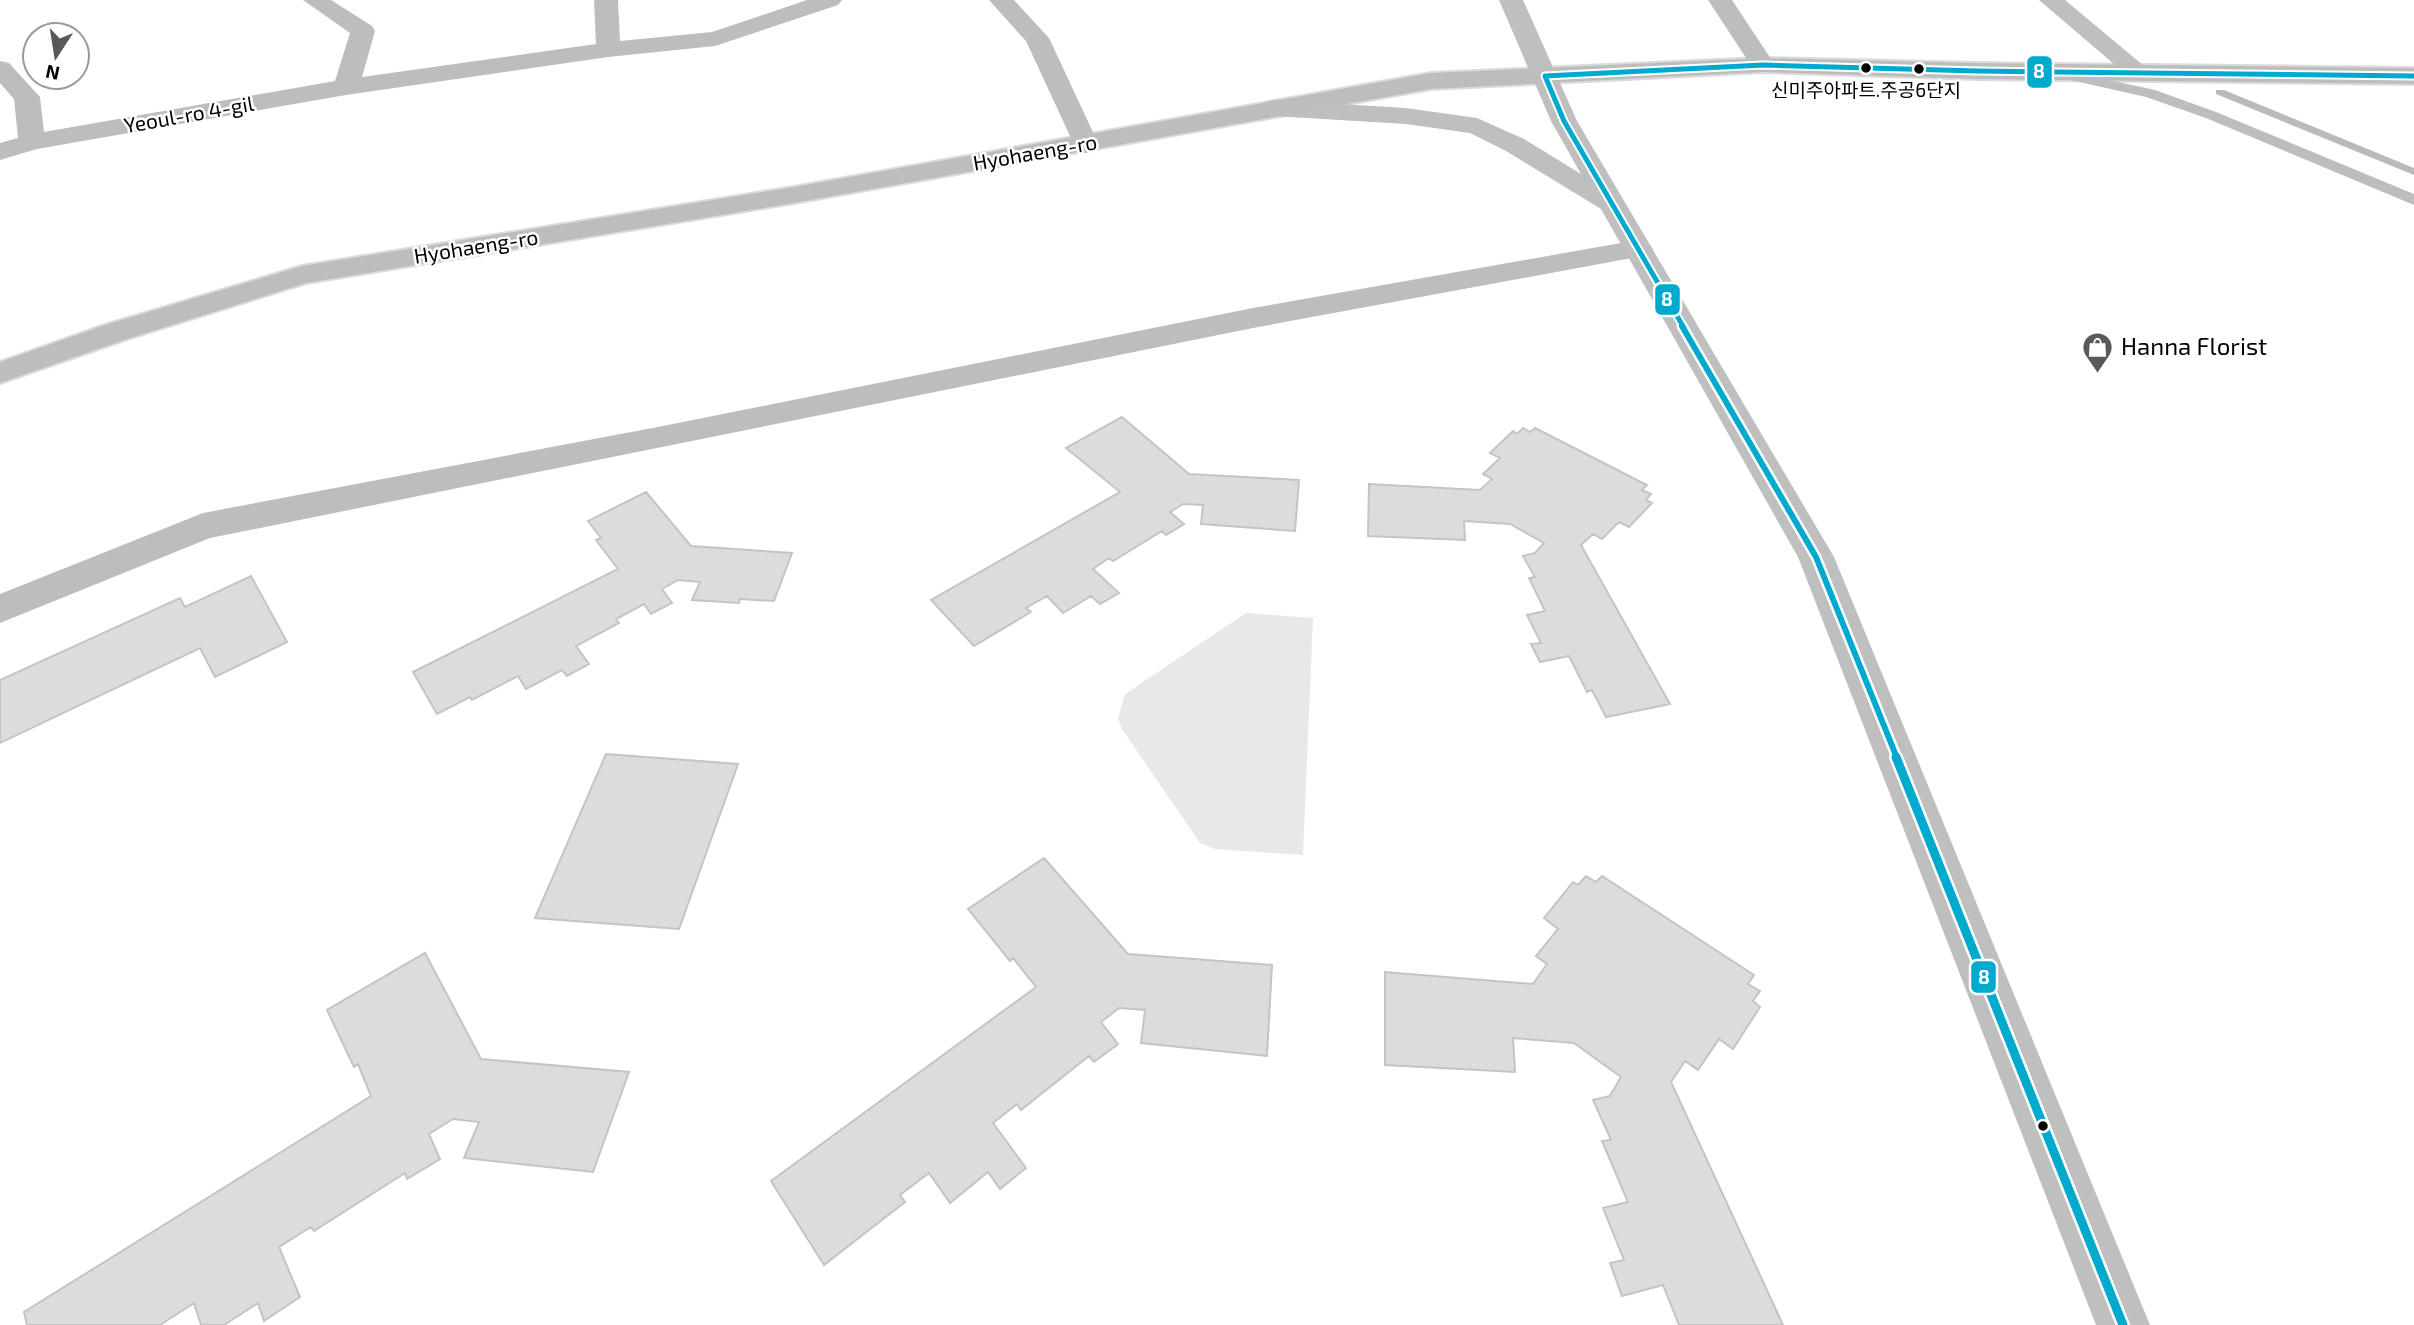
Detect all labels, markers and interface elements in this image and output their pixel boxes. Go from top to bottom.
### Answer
north arrow [21,21,91,91]
line badge: 8 [2026,55,2053,89]
text: 8 [2033,59,2045,82]
text: N [43,60,61,86]
marker: 신미주아파트.주공6단지 [1859,61,1873,75]
unlabelled marker [1912,62,1926,76]
place label: 신미주아파트.주공6단지 [1771,78,1961,101]
street label: Yeoul-ro 4-gil [122,90,256,137]
street label: Hyohaeng-ro [971,128,1099,175]
street label: Hyohaeng-ro [412,223,540,268]
line badge: 8 [1654,283,1681,316]
text: 8 [1661,287,1673,310]
shop icon: Hanna Florist [2081,330,2115,374]
place label: Hanna Florist [2121,331,2267,360]
line badge: 8 [1970,960,1997,994]
text: 8 [1978,965,1990,988]
unlabelled marker [2036,1119,2050,1133]

